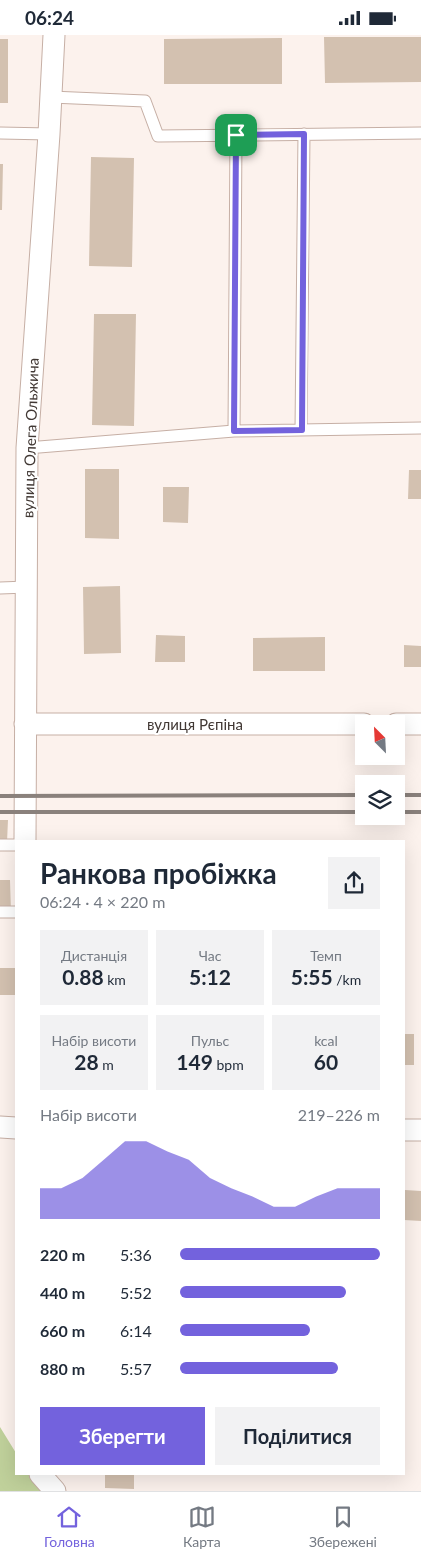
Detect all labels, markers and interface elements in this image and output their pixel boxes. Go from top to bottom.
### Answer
text: 06:24 [25,6,74,29]
pin [215,114,257,156]
icon: arrive [222,121,250,149]
street label: вулиця Олега Ольжича [18,358,42,518]
street label: вулиця Рєпіна [147,715,243,733]
north arrow [355,715,405,765]
map controls [355,715,405,825]
button: layers [355,775,405,825]
text: Ранкова пробіжка [40,856,277,890]
button: share [328,857,380,909]
text: 06:24 · 4 × 220 m [40,892,165,911]
text: Дистанція [61,947,127,964]
text: Час [199,947,221,964]
text: Темп [310,947,342,964]
text: 0.88 [62,964,104,989]
text: 5:12 [189,964,231,989]
text: 5:55 [291,964,333,989]
text: km [104,971,126,988]
text: /km [333,971,361,988]
text: Набір висоти [52,1032,136,1049]
text: Пульс [191,1032,229,1049]
text: kcal [314,1032,338,1049]
text: 28 [74,1049,99,1074]
text: 149 [176,1049,213,1074]
text: 60 [314,1049,338,1074]
text: m [99,1056,114,1073]
text: bpm [213,1056,244,1073]
text: Набір висоти [40,1105,137,1124]
text: 219–226 m [298,1105,380,1124]
text: 220 m [40,1245,85,1264]
text: 5:36 [120,1245,152,1264]
text: 440 m [40,1283,85,1302]
text: 5:52 [120,1283,152,1302]
text: 660 m [40,1321,85,1340]
text: 6:14 [120,1321,152,1340]
text: 880 m [40,1359,85,1378]
text: 5:57 [120,1359,152,1378]
button: Зберегти [40,1407,205,1465]
button: Поділитися [215,1407,380,1465]
tab: Головна [44,1503,95,1550]
tab: Карта [183,1503,221,1550]
tab: Збережені [309,1503,377,1550]

